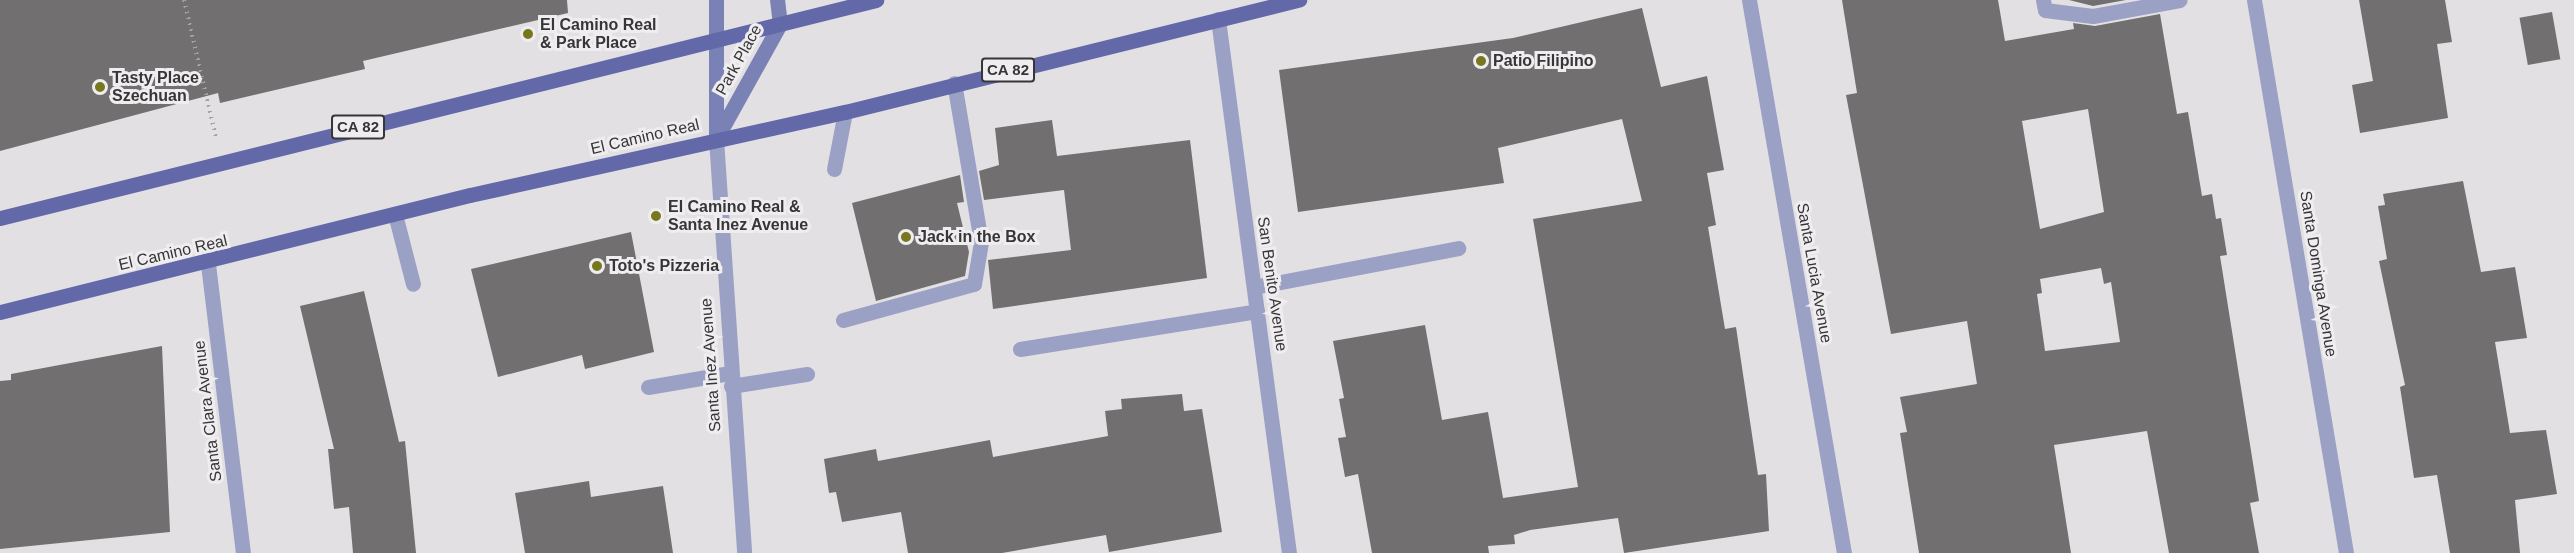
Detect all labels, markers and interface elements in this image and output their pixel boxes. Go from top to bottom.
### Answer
place label: El Camino Real & Park Place [540,15,656,53]
street label: Park Place [712,22,766,98]
marker: El Camino Real & Park Place [521,27,535,41]
place label: Patio Filipino [1493,51,1593,71]
marker: Patio Filipino [1474,54,1488,68]
road number: CA 82 [980,58,1036,82]
place label: Tasty Place Szechuan [112,68,199,106]
marker: Tasty Place Szechuan [93,80,107,94]
road number: CA 82 [330,115,386,139]
street label: El Camino Real [589,115,701,159]
street label: Santa Dominga Avenue [2295,189,2341,359]
place label: El Camino Real & Santa Inez Avenue [668,197,809,235]
street label: Santa Lucia Avenue [1792,201,1836,345]
marker: El Camino Real & Santa Inez Avenue [649,209,663,223]
street label: San Benito Avenue [1253,215,1291,353]
place label: Jack in the Box [918,227,1035,247]
marker: Jack in the Box [899,230,913,244]
street label: El Camino Real [117,231,229,275]
place label: Toto's Pizzeria [609,256,719,276]
marker: Toto's Pizzeria [590,259,604,273]
street label: Santa Inez Avenue [697,297,725,433]
street label: Santa Clara Avenue [190,339,226,483]

